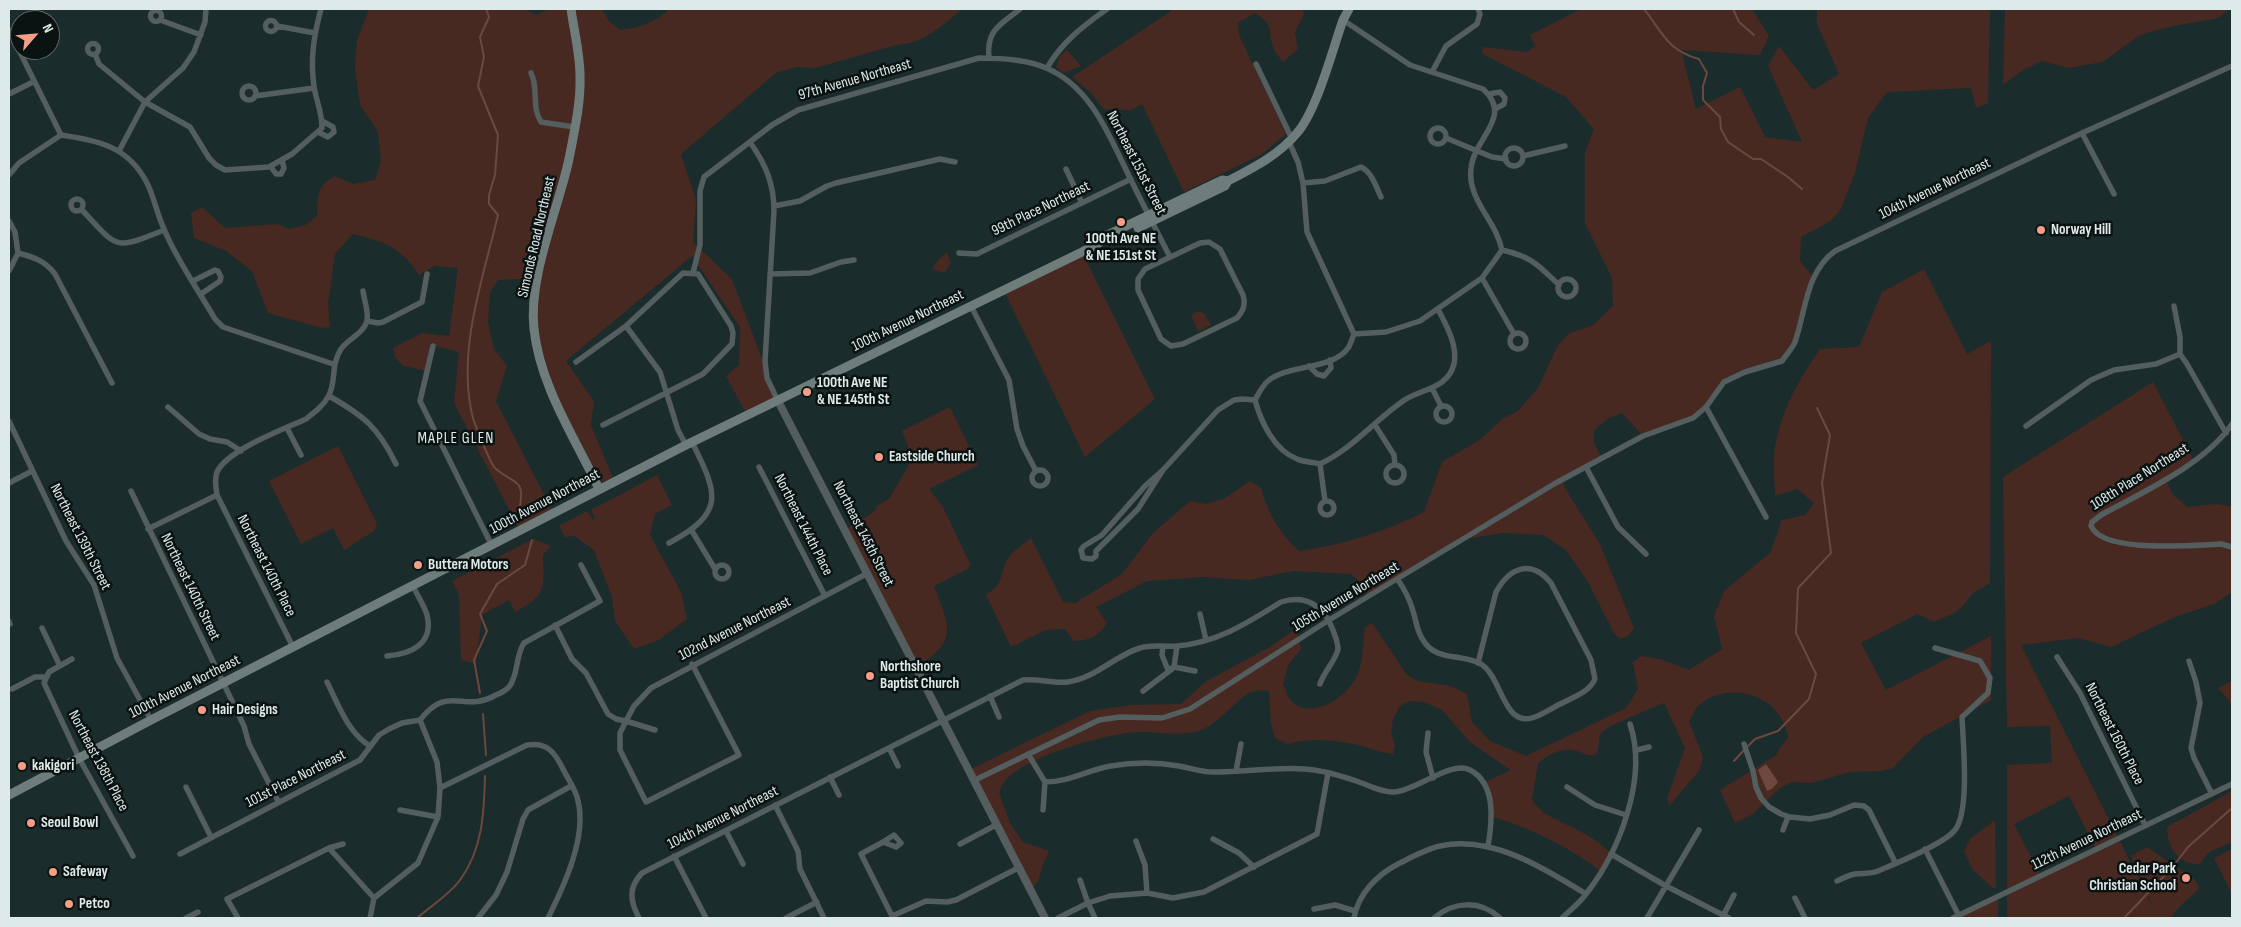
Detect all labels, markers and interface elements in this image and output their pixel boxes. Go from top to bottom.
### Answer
north arrow [10,10,60,60]
text: N [39,21,57,36]
street label: 97th Avenue Northeast [797,55,913,105]
street label: Northeast 151st Street [1102,108,1170,218]
street label: 104th Avenue Northeast [1876,154,1994,224]
street label: Simonds Road Northeast [514,175,560,299]
street label: 99th Place Northeast [989,177,1093,241]
marker: 100th Ave NE & NE 151st St [1115,216,1127,228]
place label: Norway Hill [2051,221,2111,239]
marker: Norway Hill [2035,224,2047,236]
place label: 100th Ave NE & NE 151st St [1086,230,1156,265]
street label: 100th Avenue Northeast [849,286,967,356]
place label: 100th Ave NE & NE 145th St [817,374,889,409]
marker: 100th Ave NE & NE 145th St [801,386,813,398]
district label: MAPLE GLEN [416,429,496,449]
street label: 108th Place Northeast [2088,440,2192,514]
place label: Eastside Church [889,448,975,466]
marker: Eastside Church [873,451,885,463]
street label: 100th Avenue Northeast [487,465,603,539]
street label: Northeast 144th Place [770,471,836,579]
street label: Northeast 145th Street [829,478,897,590]
street label: Northeast 139th Street [45,481,115,593]
street label: Northeast 140th Place [233,512,299,620]
street label: Northeast 140th Street [156,531,224,643]
place label: Buttera Motors [428,556,509,574]
street label: 105th Avenue Northeast [1289,558,1403,636]
marker: Buttera Motors [412,559,424,571]
street label: 102nd Avenue Northeast [676,593,794,665]
street label: 100th Avenue Northeast [126,651,244,723]
place label: Northshore Baptist Church [880,658,959,693]
marker: Northshore Baptist Church [864,670,876,682]
street label: Northeast 160th Place [2080,680,2148,788]
place label: Hair Designs [212,701,278,719]
marker: Hair Designs [196,704,208,716]
street label: Northeast 138th Place [64,707,132,815]
street label: 101st Place Northeast [243,746,349,812]
place label: kakigori [32,757,74,775]
marker: kakigori [16,760,28,772]
street label: 104th Avenue Northeast [665,782,781,854]
street label: 112th Avenue Northeast [2029,806,2145,874]
place label: Seoul Bowl [41,814,98,832]
marker: Seoul Bowl [25,817,37,829]
place label: Cedar Park Christian School [2089,860,2176,895]
place label: Safeway [63,863,108,881]
marker: Safeway [47,866,59,878]
marker: Cedar Park Christian School [2180,872,2192,884]
place label: Petco [79,895,110,913]
marker: Petco [63,898,75,910]

